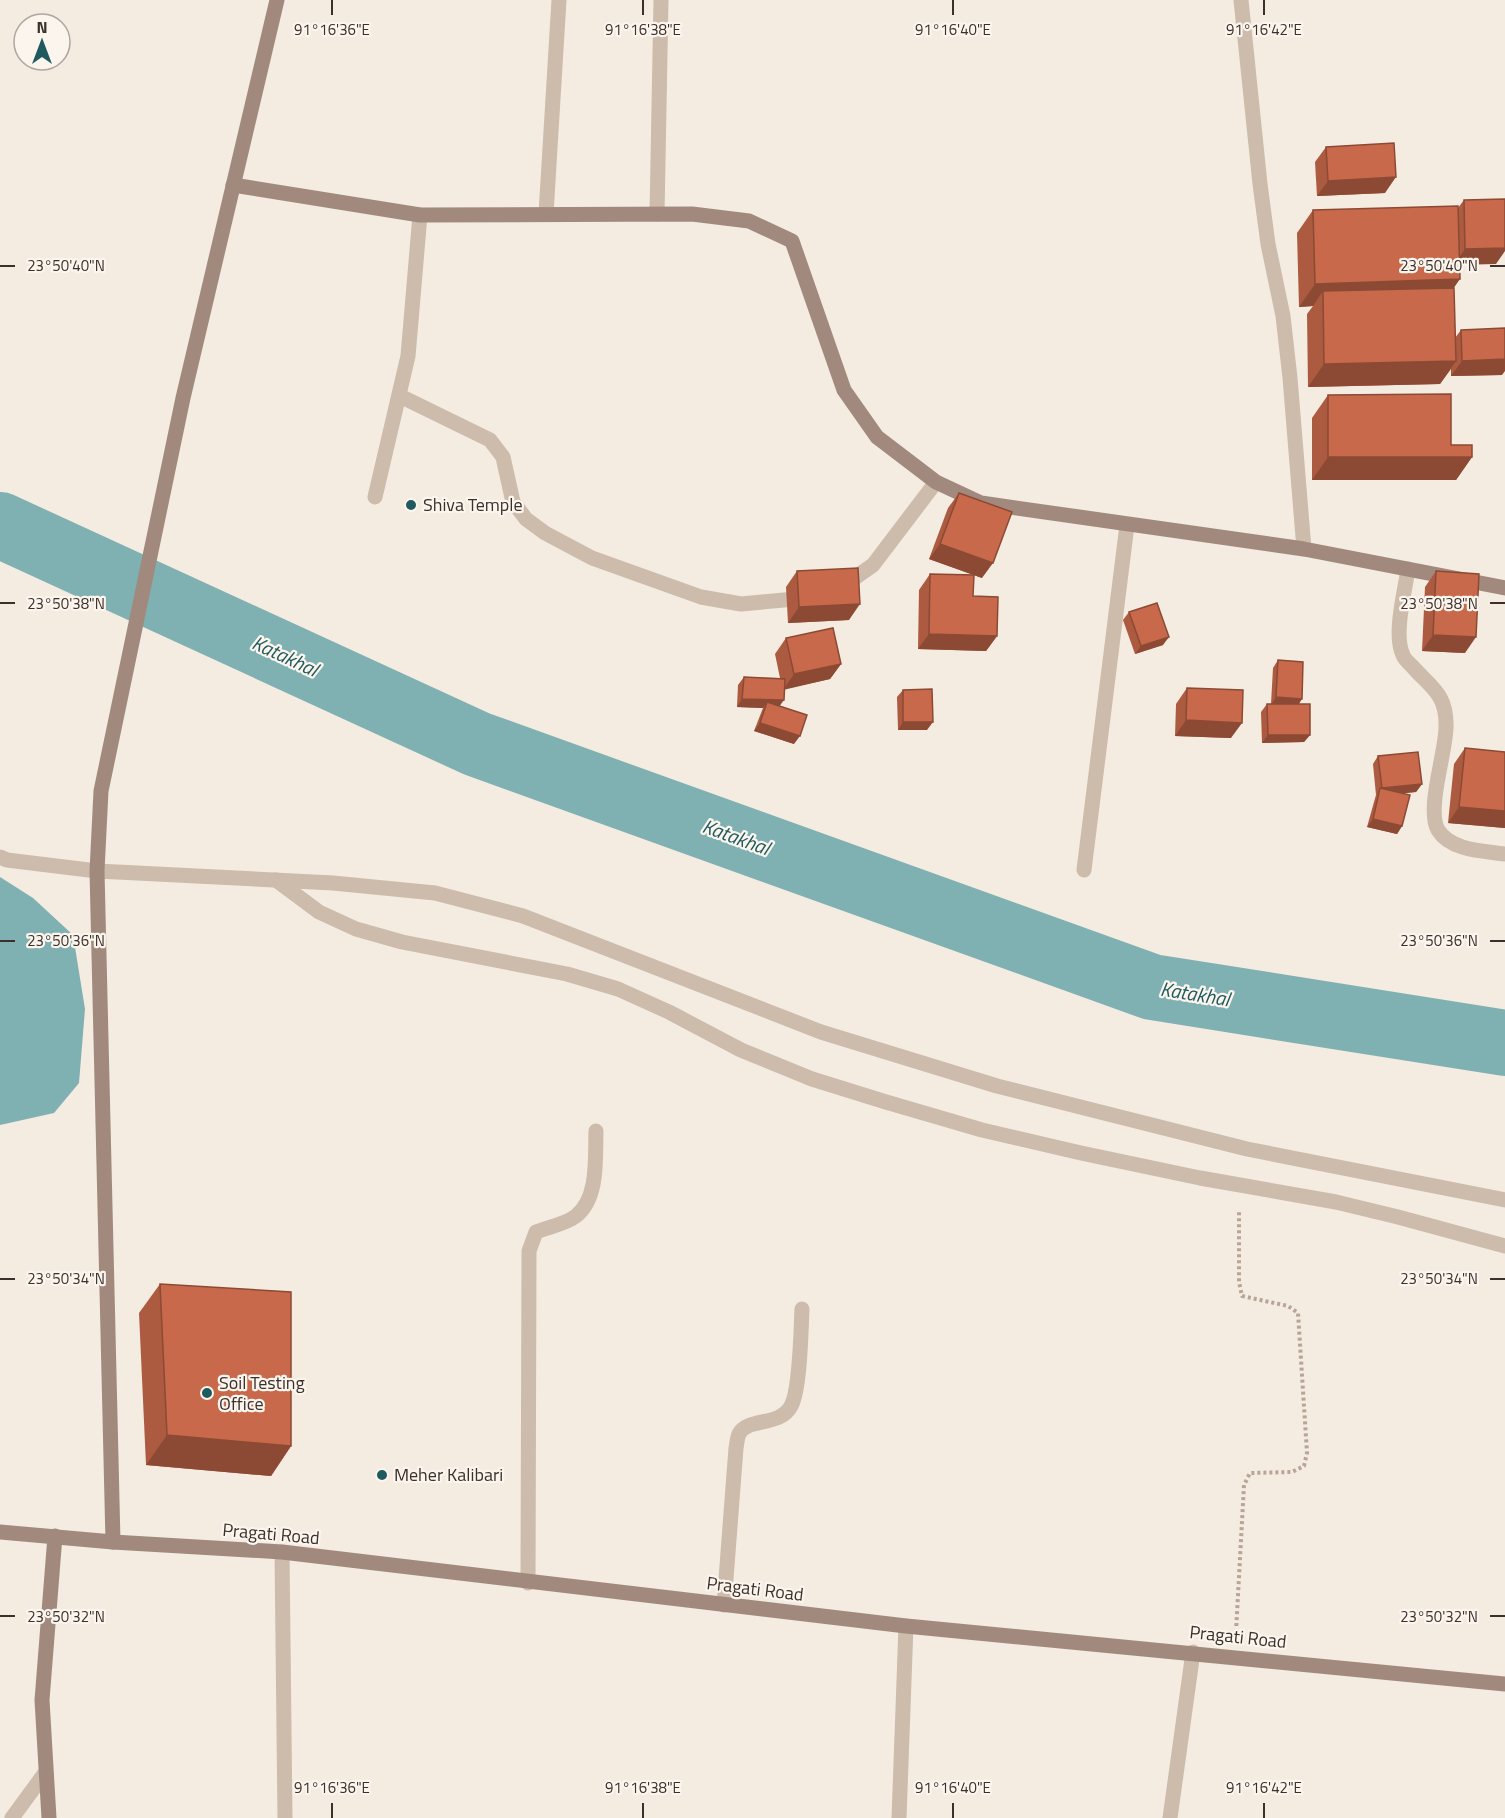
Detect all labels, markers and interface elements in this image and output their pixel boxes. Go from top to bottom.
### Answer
north arrow [12,12,72,72]
text: N [36,15,48,39]
text: 91°16'36"E [294,18,370,41]
text: 91°16'38"E [605,18,681,41]
text: 91°16'40"E [915,18,991,41]
text: 91°16'42"E [1226,18,1302,41]
text: 23°50'40"N [27,254,105,277]
text: 23°50'40"N [1400,254,1478,277]
place label: Shiva Temple [423,491,523,518]
marker: Shiva Temple [404,498,418,512]
text: 23°50'38"N [27,592,105,615]
text: 23°50'38"N [1400,592,1478,615]
water label: Katakhal [247,627,326,685]
water label: Katakhal [698,810,777,864]
text: 23°50'36"N [27,929,105,952]
text: 23°50'36"N [1400,929,1478,952]
water label: Katakhal [1158,973,1235,1015]
text: 23°50'34"N [27,1267,105,1290]
text: 23°50'34"N [1400,1267,1478,1290]
place label: Soil Testing Office [219,1369,305,1417]
marker: Soil Testing Office [200,1386,214,1400]
place label: Meher Kalibari [394,1461,503,1488]
marker: Meher Kalibari [375,1468,389,1482]
street label: Pragati Road [221,1516,321,1551]
street label: Pragati Road [705,1569,805,1608]
text: 23°50'32"N [27,1605,105,1628]
text: 23°50'32"N [1400,1605,1478,1628]
street label: Pragati Road [1188,1618,1288,1655]
text: 91°16'36"E [294,1776,370,1799]
text: 91°16'38"E [605,1776,681,1799]
text: 91°16'40"E [915,1776,991,1799]
text: 91°16'42"E [1226,1776,1302,1799]

